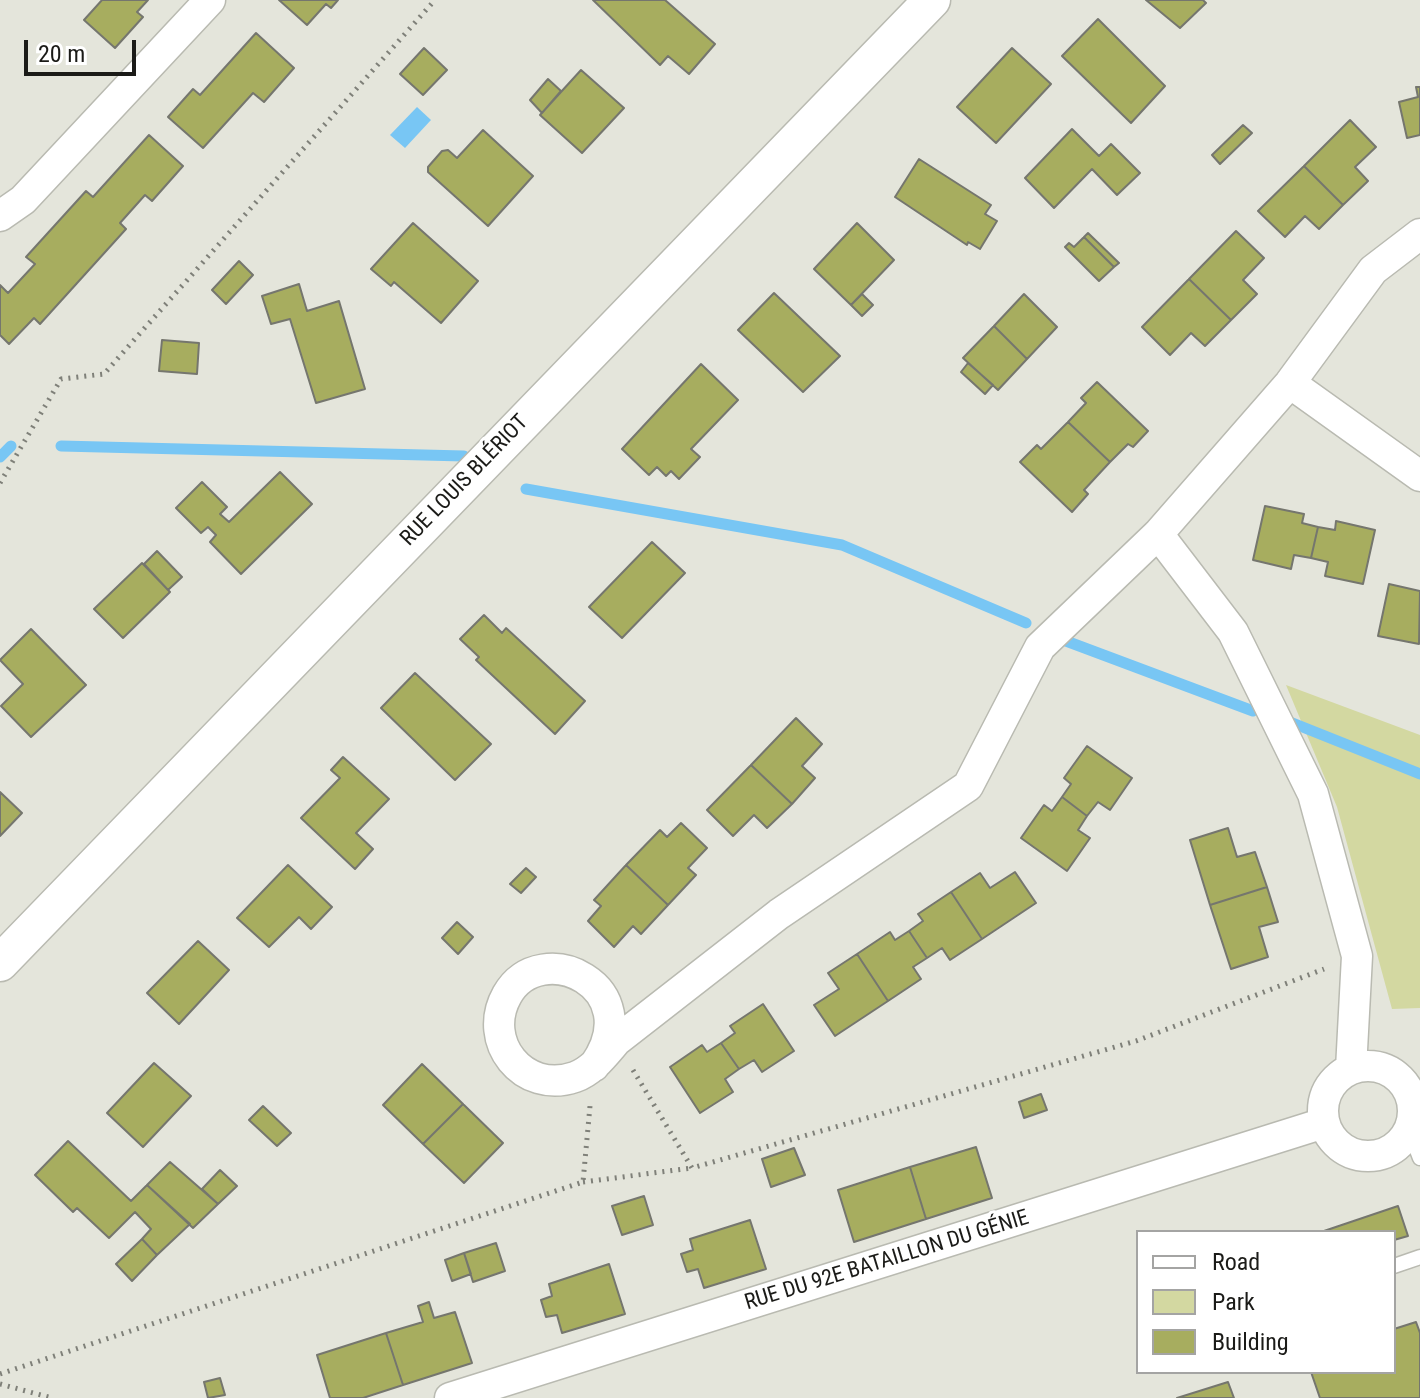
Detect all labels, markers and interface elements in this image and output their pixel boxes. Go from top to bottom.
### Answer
scale bar [28,24,140,74]
text: 20 m [38,40,85,68]
street label: RUE LOUIS BLÉRIOT [396,410,534,552]
street label: RUE DU 92E BATAILLON DU GÉNIE [742,1205,1032,1317]
legend [1136,1230,1396,1374]
text: Road [1212,1248,1260,1276]
text: Park [1212,1288,1255,1316]
text: Building [1212,1328,1289,1356]

